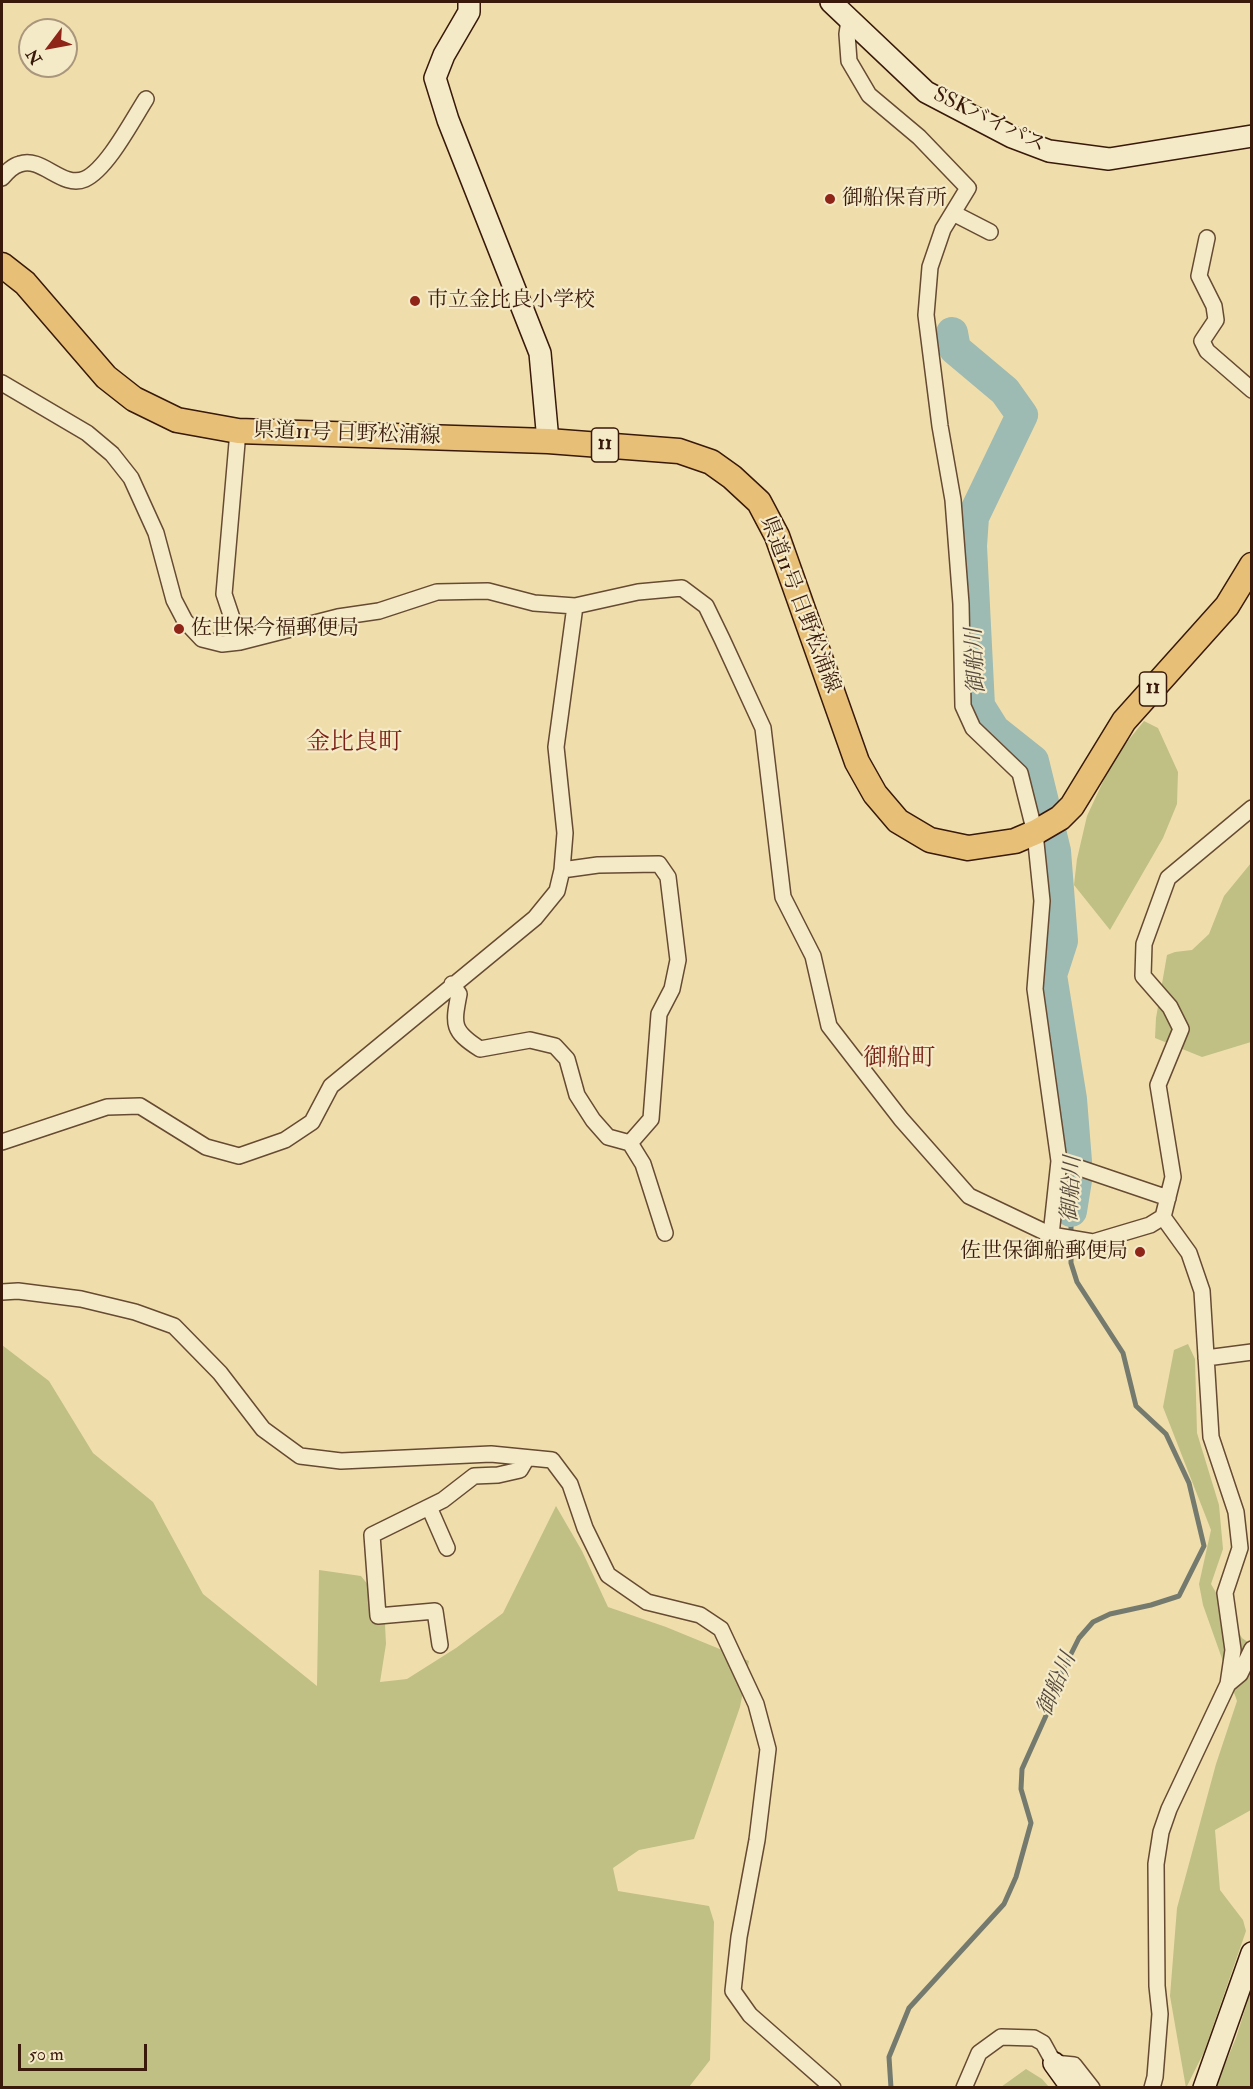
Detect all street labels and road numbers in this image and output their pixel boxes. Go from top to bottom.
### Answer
street label: SSKバイパス [929,83,1049,159]
street label: 県道11号 日野松浦線 [253,419,441,451]
road number: 11 [592,428,618,462]
street label: 県道11号 日野松浦線 [754,513,844,697]
road number: 11 [1140,672,1166,706]

